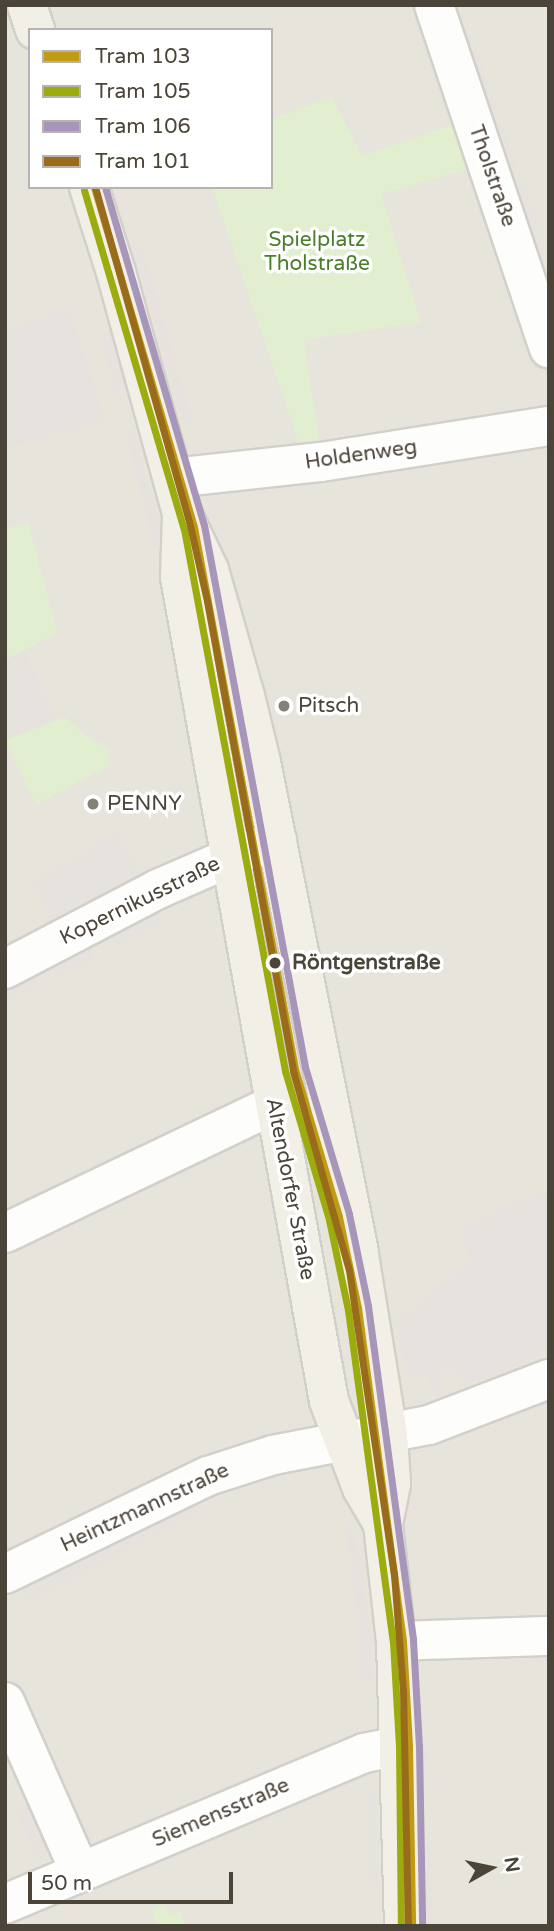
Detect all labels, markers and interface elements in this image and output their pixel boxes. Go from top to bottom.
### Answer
legend [28,28,273,189]
text: Tram 103 [95,44,191,69]
text: Tram 105 [95,79,191,104]
text: Tram 106 [95,114,191,139]
street label: Tholstraße [463,122,521,230]
text: Tram 101 [95,149,191,174]
park label: Spielplatz Tholstraße [264,227,370,277]
street label: Holdenweg [303,435,419,475]
place label: Pitsch [298,693,359,719]
marker: Pitsch [276,698,292,714]
place label: PENNY [107,791,182,817]
marker: PENNY [85,796,101,812]
street label: Kopernikusstraße [56,851,224,951]
place label: Röntgenstraße [292,950,441,976]
marker: Röntgenstraße [264,952,286,974]
street label: Altendorfer Straße [260,1096,320,1282]
street label: Heintzmannstraße [57,1458,233,1558]
street label: Siemensstraße [149,1773,293,1853]
north arrow [456,1833,526,1903]
text: N [500,1855,524,1874]
scale bar [32,1857,236,1901]
text: 50 m [41,1871,92,1896]

